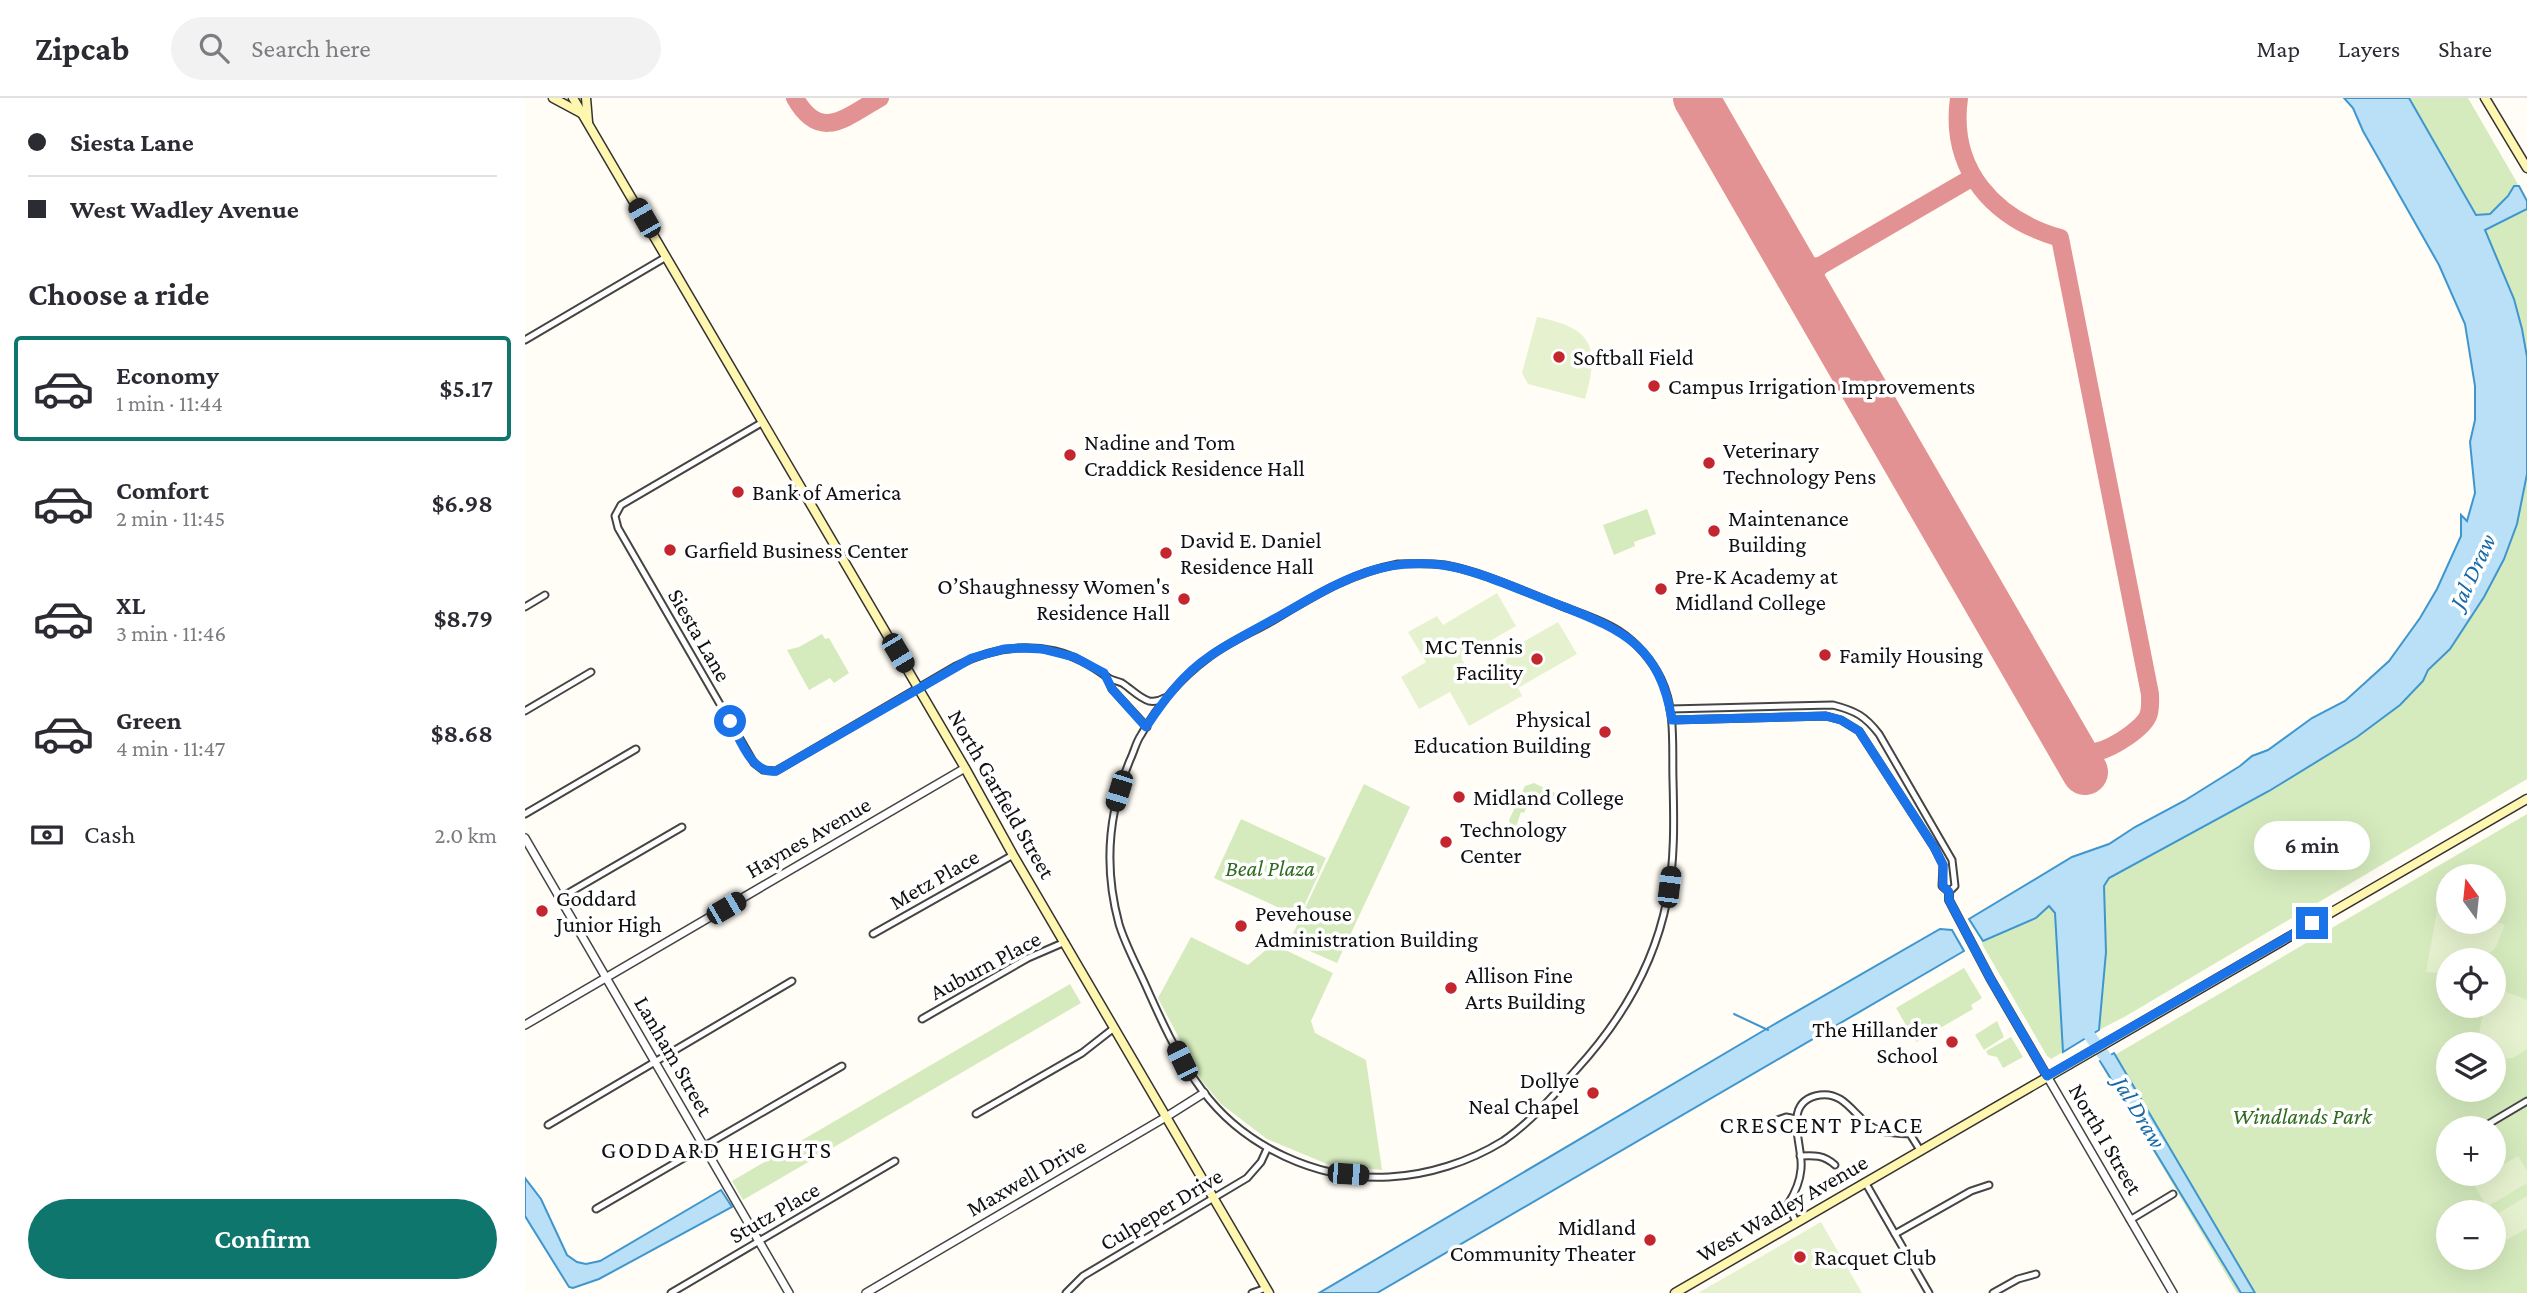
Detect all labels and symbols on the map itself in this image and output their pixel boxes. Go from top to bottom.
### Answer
car [625,195,664,241]
place label: Softball Field [1573,344,1694,370]
marker: Softball Field [1551,349,1567,365]
place label: Campus Irrigation Improvements [1668,373,1975,399]
marker: Campus Irrigation Improvements [1646,378,1662,394]
place label: Nadine and Tom Craddick Residence Hall [1084,429,1305,481]
place label: Veterinary Technology Pens [1723,437,1876,489]
marker: Nadine and Tom Craddick Residence Hall [1062,447,1078,463]
marker: Veterinary Technology Pens [1701,455,1717,471]
place label: Bank of America [752,479,902,505]
marker: Bank of America [730,484,746,500]
place label: Maintenance Building [1728,505,1849,557]
marker: Maintenance Building [1706,523,1722,539]
place label: David E. Daniel Residence Hall [1180,527,1321,579]
water label: Jal Draw [2441,529,2501,616]
place label: Garfield Business Center [684,537,909,563]
marker: Garfield Business Center [662,542,678,558]
marker: David E. Daniel Residence Hall [1158,545,1174,561]
place label: Pre-K Academy at Midland College [1675,563,1838,615]
place label: O’Shaughnessy Women's Residence Hall [937,573,1170,625]
marker: Pre-K Academy at Midland College [1653,581,1669,597]
street label: Siesta Lane [663,584,737,686]
marker: O’Shaughnessy Women's Residence Hall [1176,591,1192,607]
car [879,630,918,676]
place label: MC Tennis Facility [1425,633,1523,685]
place label: Family Housing [1839,642,1983,668]
marker: Family Housing [1817,647,1833,663]
marker: MC Tennis Facility [1529,651,1545,667]
route start [714,705,746,737]
street label: North Garfield Street [943,705,1061,884]
place label: Physical Education Building [1414,706,1591,758]
marker: Physical Education Building [1597,724,1613,740]
car [1103,768,1136,814]
place label: Midland College [1473,784,1624,810]
marker: Midland College [1451,789,1467,805]
street label: Haynes Avenue [741,791,875,883]
place label: Technology Center [1460,816,1567,868]
callout: 6 min [2254,822,2370,870]
marker: Technology Center [1438,834,1454,850]
street label: Metz Place [885,843,983,915]
park label: Beal Plaza [1225,855,1315,881]
north arrow [2436,864,2506,934]
car [1657,865,1682,909]
place label: Goddard Junior High [554,885,662,937]
car [703,888,750,928]
place label: Pevehouse Administration Building [1255,900,1478,952]
marker: Goddard Junior High [534,903,550,919]
route end [2296,907,2328,939]
marker: Pevehouse Administration Building [1233,918,1249,934]
street label: Auburn Place [925,925,1045,1005]
place label: Allison Fine Arts Building [1465,962,1585,1014]
marker: Allison Fine Arts Building [1443,980,1459,996]
street label: Lanham Street [629,991,719,1121]
place label: The Hillander School [1812,1016,1938,1068]
marker: The Hillander School [1944,1034,1960,1050]
car [1164,1038,1201,1084]
place label: Dollye Neal Chapel [1468,1067,1579,1119]
water label: Jal Draw [2106,1068,2172,1153]
street label: North I Street [2064,1079,2148,1200]
marker: Dollye Neal Chapel [1585,1085,1601,1101]
park label: Windlands Park [2232,1103,2373,1129]
district label: CRESCENT PLACE [1720,1111,1924,1138]
street label: Maxwell Drive [962,1132,1090,1222]
district label: GODDARD HEIGHTS [601,1136,833,1163]
street label: West Wadley Avenue [1692,1149,1872,1267]
street label: Culpeper Drive [1095,1162,1227,1256]
car [1327,1162,1370,1186]
street label: Stutz Place [724,1176,824,1248]
place label: Midland Community Theater [1450,1214,1636,1266]
marker: Midland Community Theater [1642,1232,1658,1248]
place label: Racquet Club [1814,1244,1936,1270]
marker: Racquet Club [1792,1249,1808,1265]

